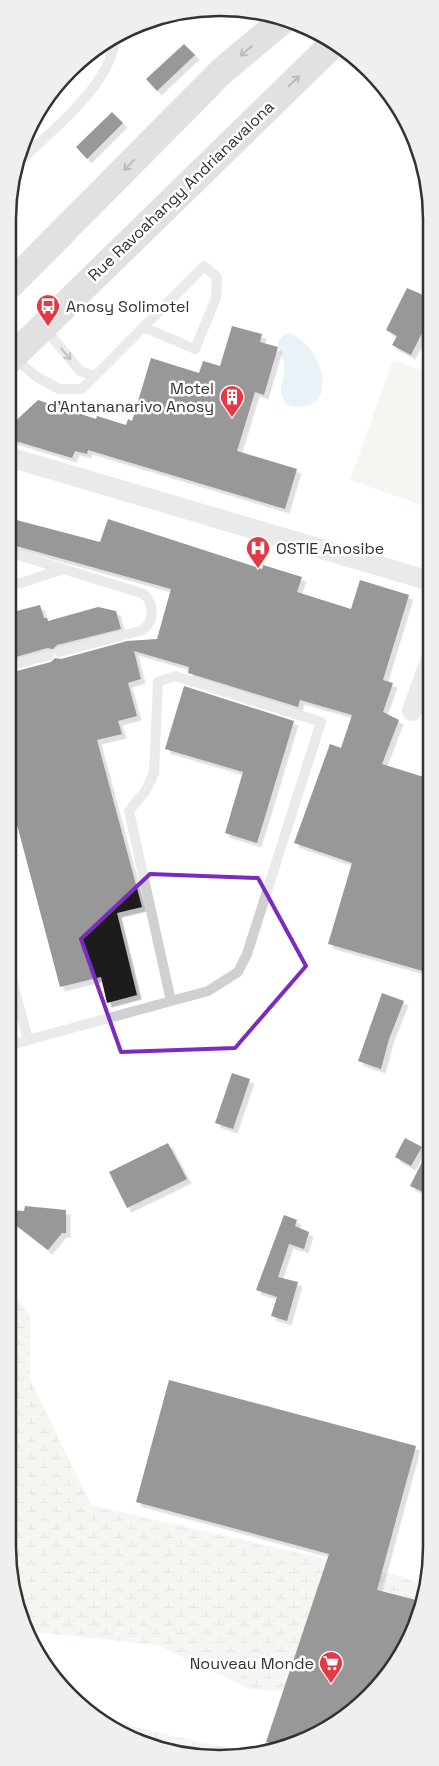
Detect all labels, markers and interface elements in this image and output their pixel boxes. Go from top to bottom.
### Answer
one-way arrow [240,46,253,57]
one-way arrow [288,76,300,88]
street label: Rue Ravoahangy Andrianavalona [83,96,279,286]
one-way arrow [124,158,136,170]
bus stop icon: Anosy Solimotel [35,293,61,327]
place label: Anosy Solimotel [66,296,189,317]
one-way arrow [61,347,72,360]
place label: Motel d'Antananarivo Anosy [47,378,214,417]
building icon: Motel d'Antananarivo Anosy [219,384,245,418]
hospital icon: OSTIE Anosibe [245,535,271,569]
place label: OSTIE Anosibe [276,538,384,559]
supermarket icon: Nouveau Monde [318,1650,344,1684]
place label: Nouveau Monde [190,1653,314,1674]

